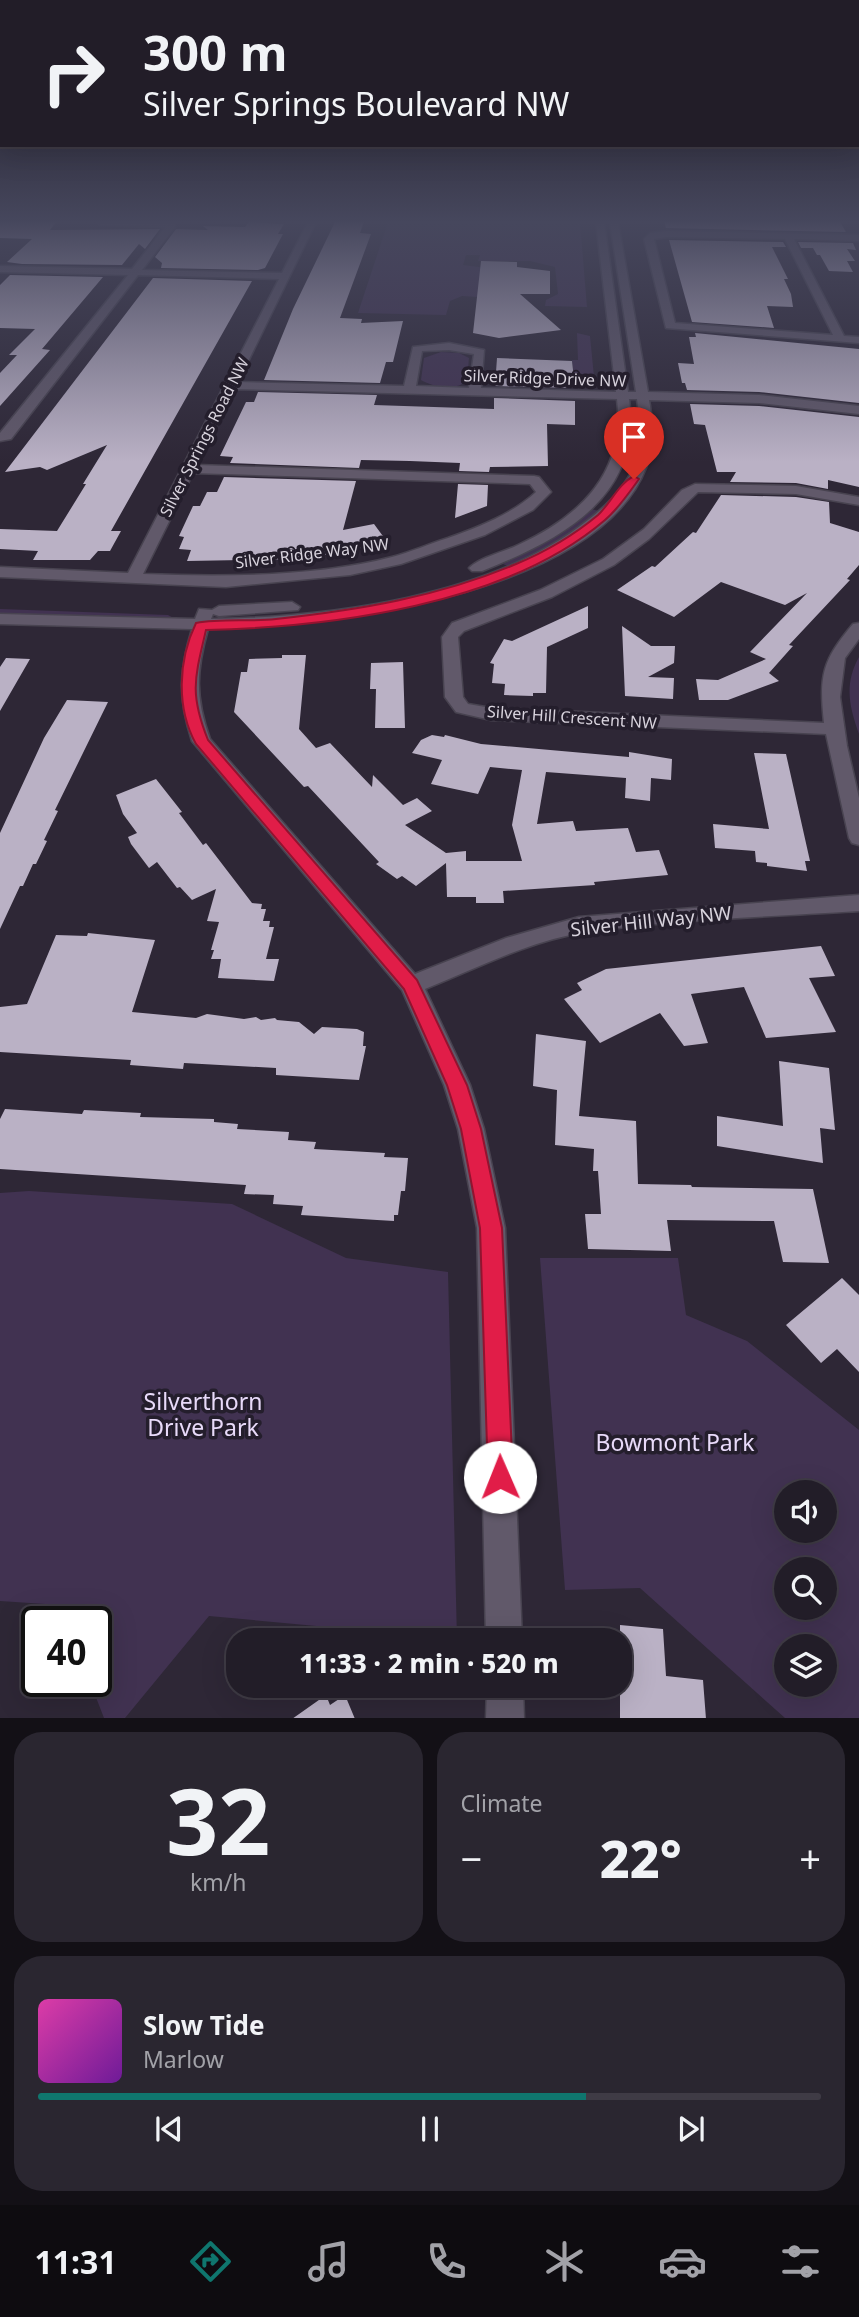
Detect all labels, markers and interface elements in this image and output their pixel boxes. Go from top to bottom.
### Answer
text: 300 m [143,19,288,85]
icon: right [28,28,119,119]
text: Silver Springs Boulevard NW [143,82,569,125]
street label: Silver Springs Road NW [154,354,254,520]
street label: Silver Ridge Drive NW [463,364,627,392]
pin [604,407,664,479]
icon: arrive [615,418,653,456]
street label: Silver Ridge Way NW [234,533,390,573]
street label: Silver Hill Crescent NW [486,700,658,734]
street label: Silver Hill Way NW [569,900,733,942]
park label: Silverthorn Drive Park [144,1385,262,1443]
park label: Bowmont Park [596,1426,755,1458]
position arrow [463,1440,537,1514]
map controls [774,1480,837,1697]
button: sound [774,1480,837,1543]
button: search [774,1557,837,1620]
speed limit sign: 40 [21,1606,112,1697]
button: layers [774,1634,837,1697]
text: 11:33 · 2 min · 520 m [299,1645,559,1681]
text: 32 [166,1758,270,1882]
text: Climate [461,1787,543,1819]
text: 22° [600,1822,682,1893]
text: − [461,1832,482,1884]
text: + [799,1832,821,1884]
text: km/h [190,1866,247,1898]
text: Slow Tide [143,2007,265,2043]
text: Marlow [143,2043,224,2075]
icon: previous [150,2110,188,2148]
icon: pause [411,2110,449,2148]
icon: next [672,2110,710,2148]
icon: directions [186,2237,235,2286]
icon: music [304,2237,353,2286]
icon: phone [422,2237,471,2286]
icon: climate [540,2237,589,2286]
icon: car [658,2237,707,2286]
icon: filters [776,2237,825,2286]
text: 11:31 [34,2240,117,2283]

